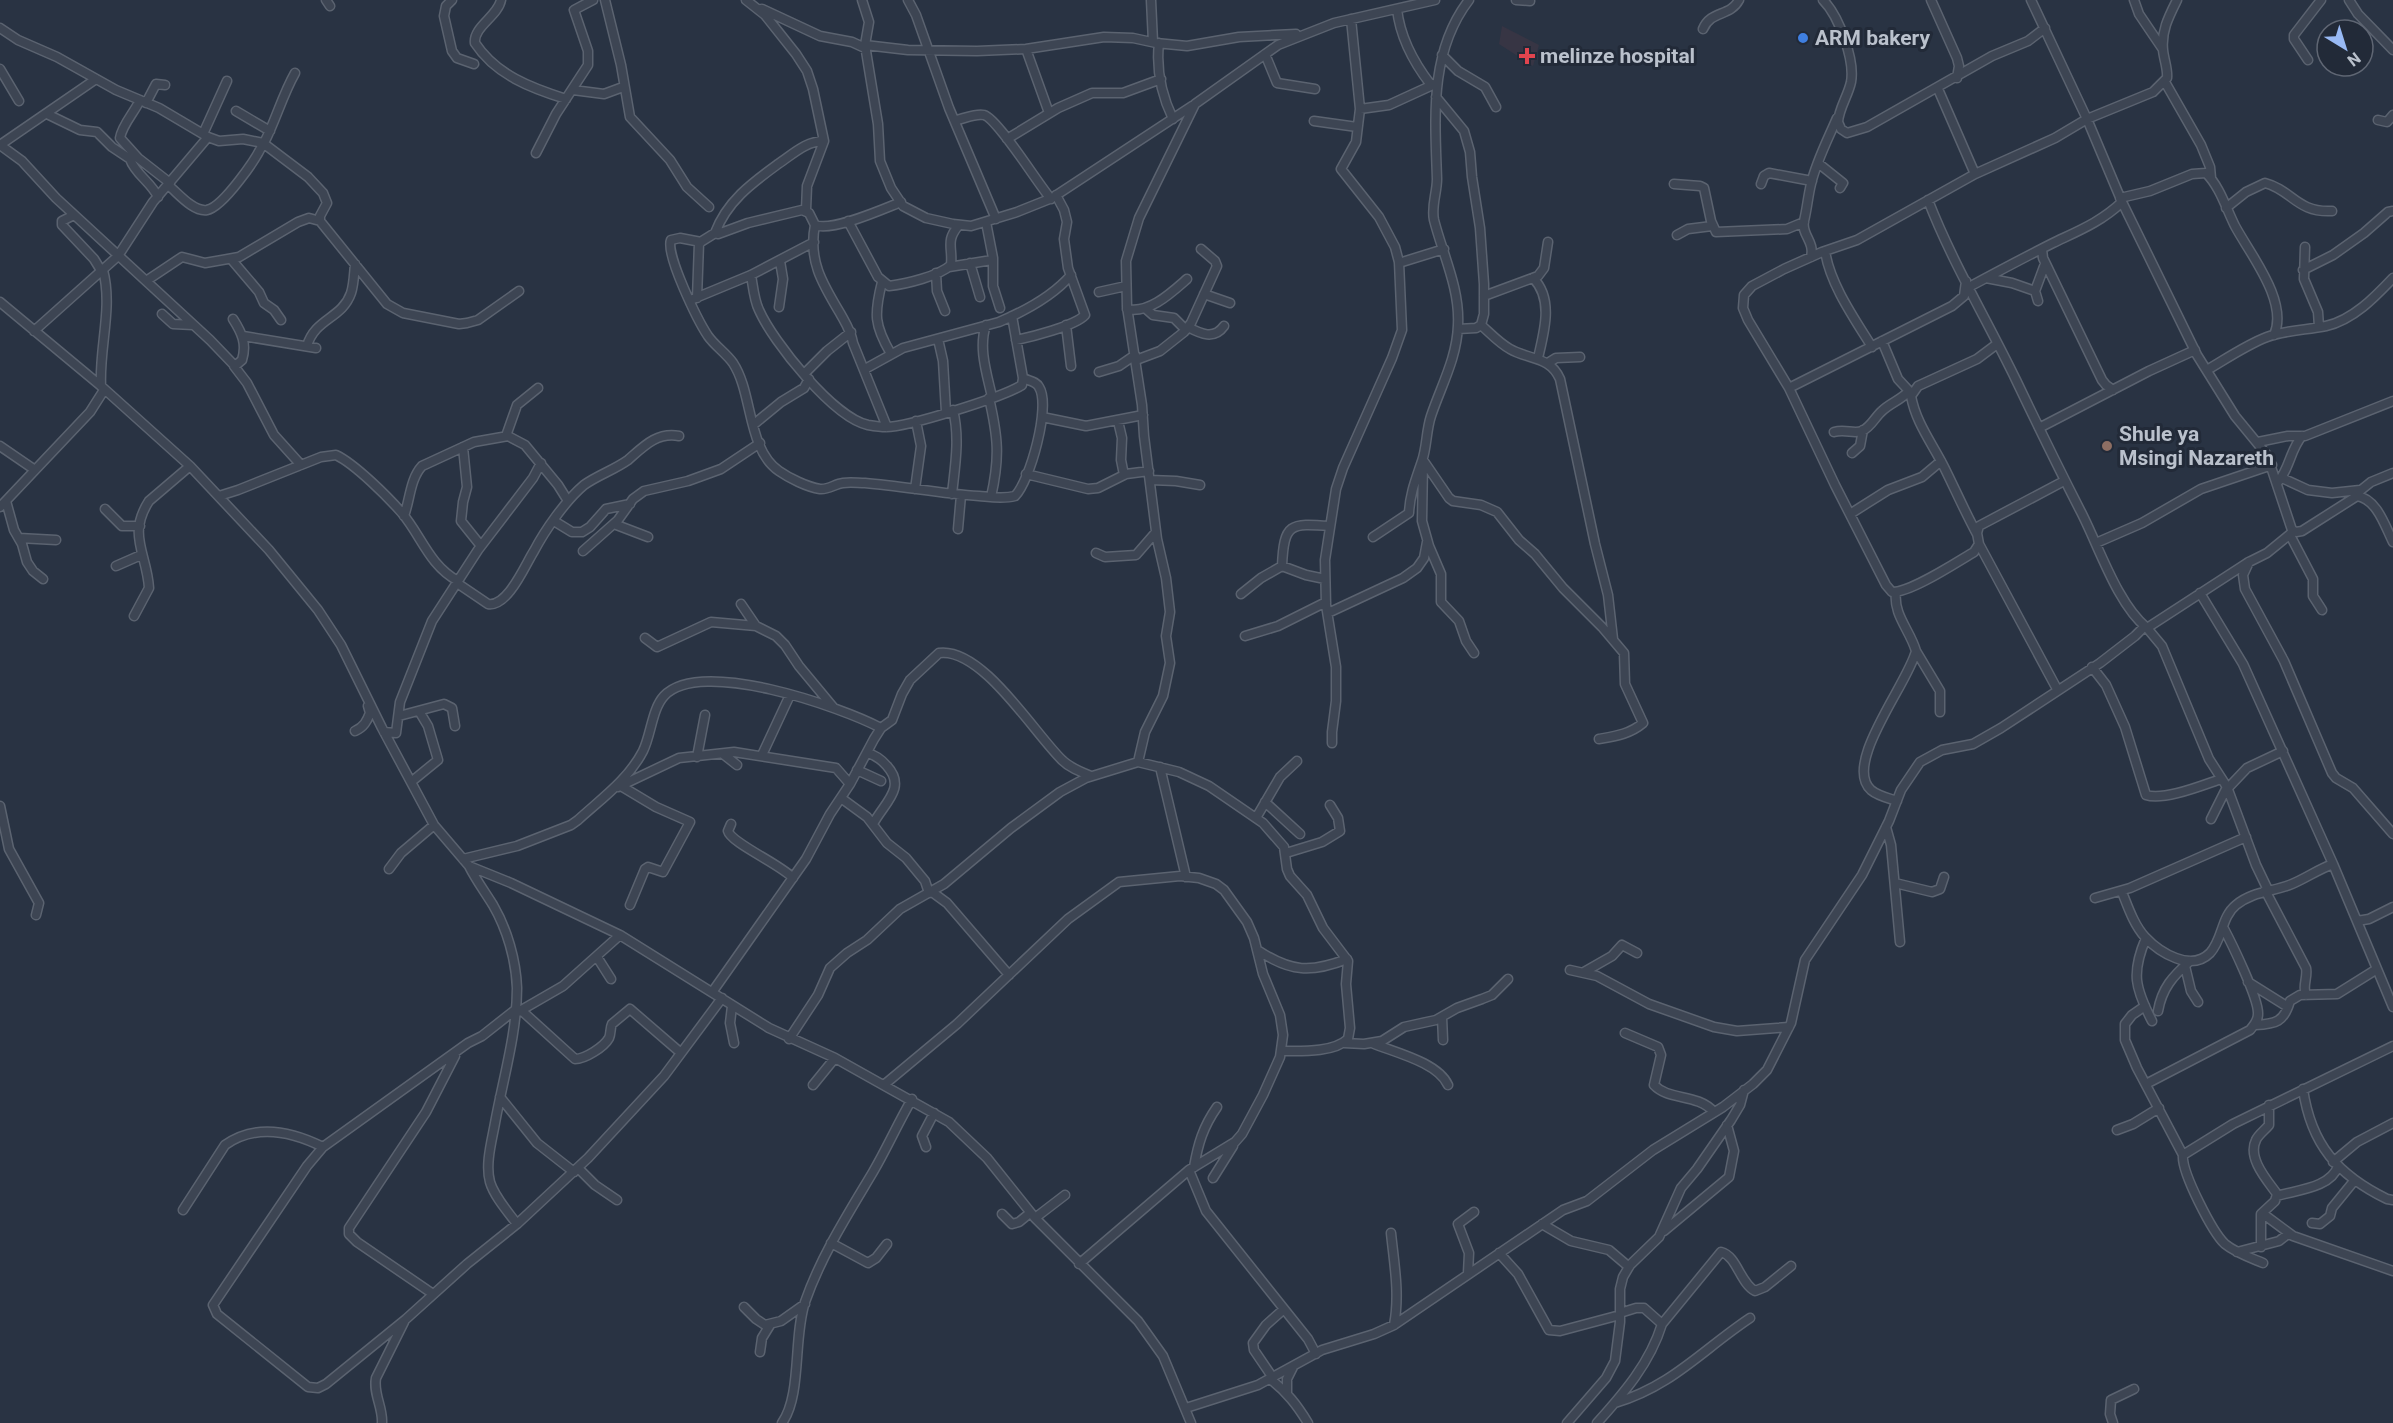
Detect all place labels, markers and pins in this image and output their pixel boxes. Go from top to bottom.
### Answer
place label: ARM bakery [1815,26,1930,50]
marker: ARM bakery [1796,31,1810,45]
place label: melinze hospital [1540,44,1695,68]
marker: melinze hospital [1518,47,1536,65]
place label: Shule ya Msingi Nazareth [2119,422,2274,470]
marker: Shule ya Msingi Nazareth [2100,439,2114,453]

